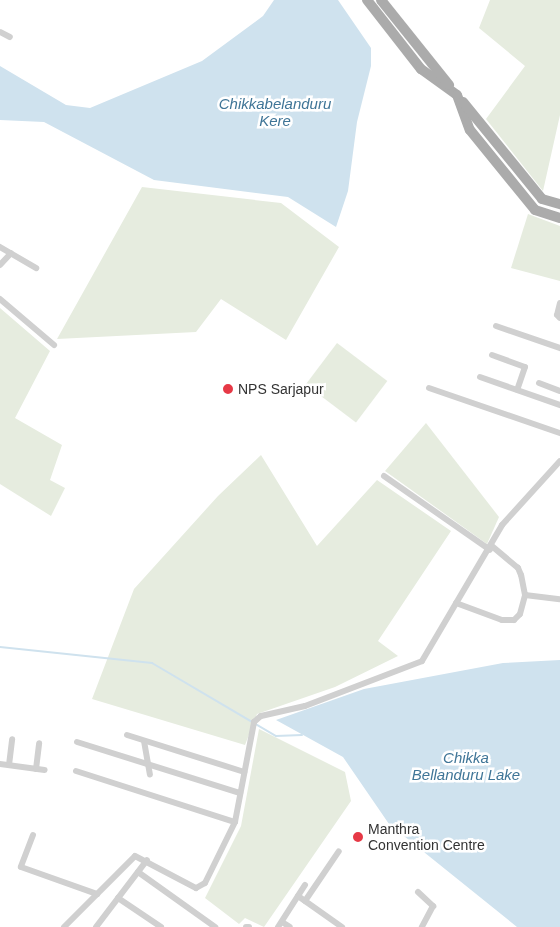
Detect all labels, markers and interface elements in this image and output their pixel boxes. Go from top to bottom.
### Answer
water label: Chikkabelanduru Kere [219,94,331,129]
place label: NPS Sarjapur [238,381,324,397]
marker: NPS Sarjapur [222,383,234,395]
water label: Chikka Bellanduru Lake [412,748,520,783]
place label: Manthra Convention Centre [368,821,485,854]
marker: Manthra Convention Centre [352,831,364,843]

